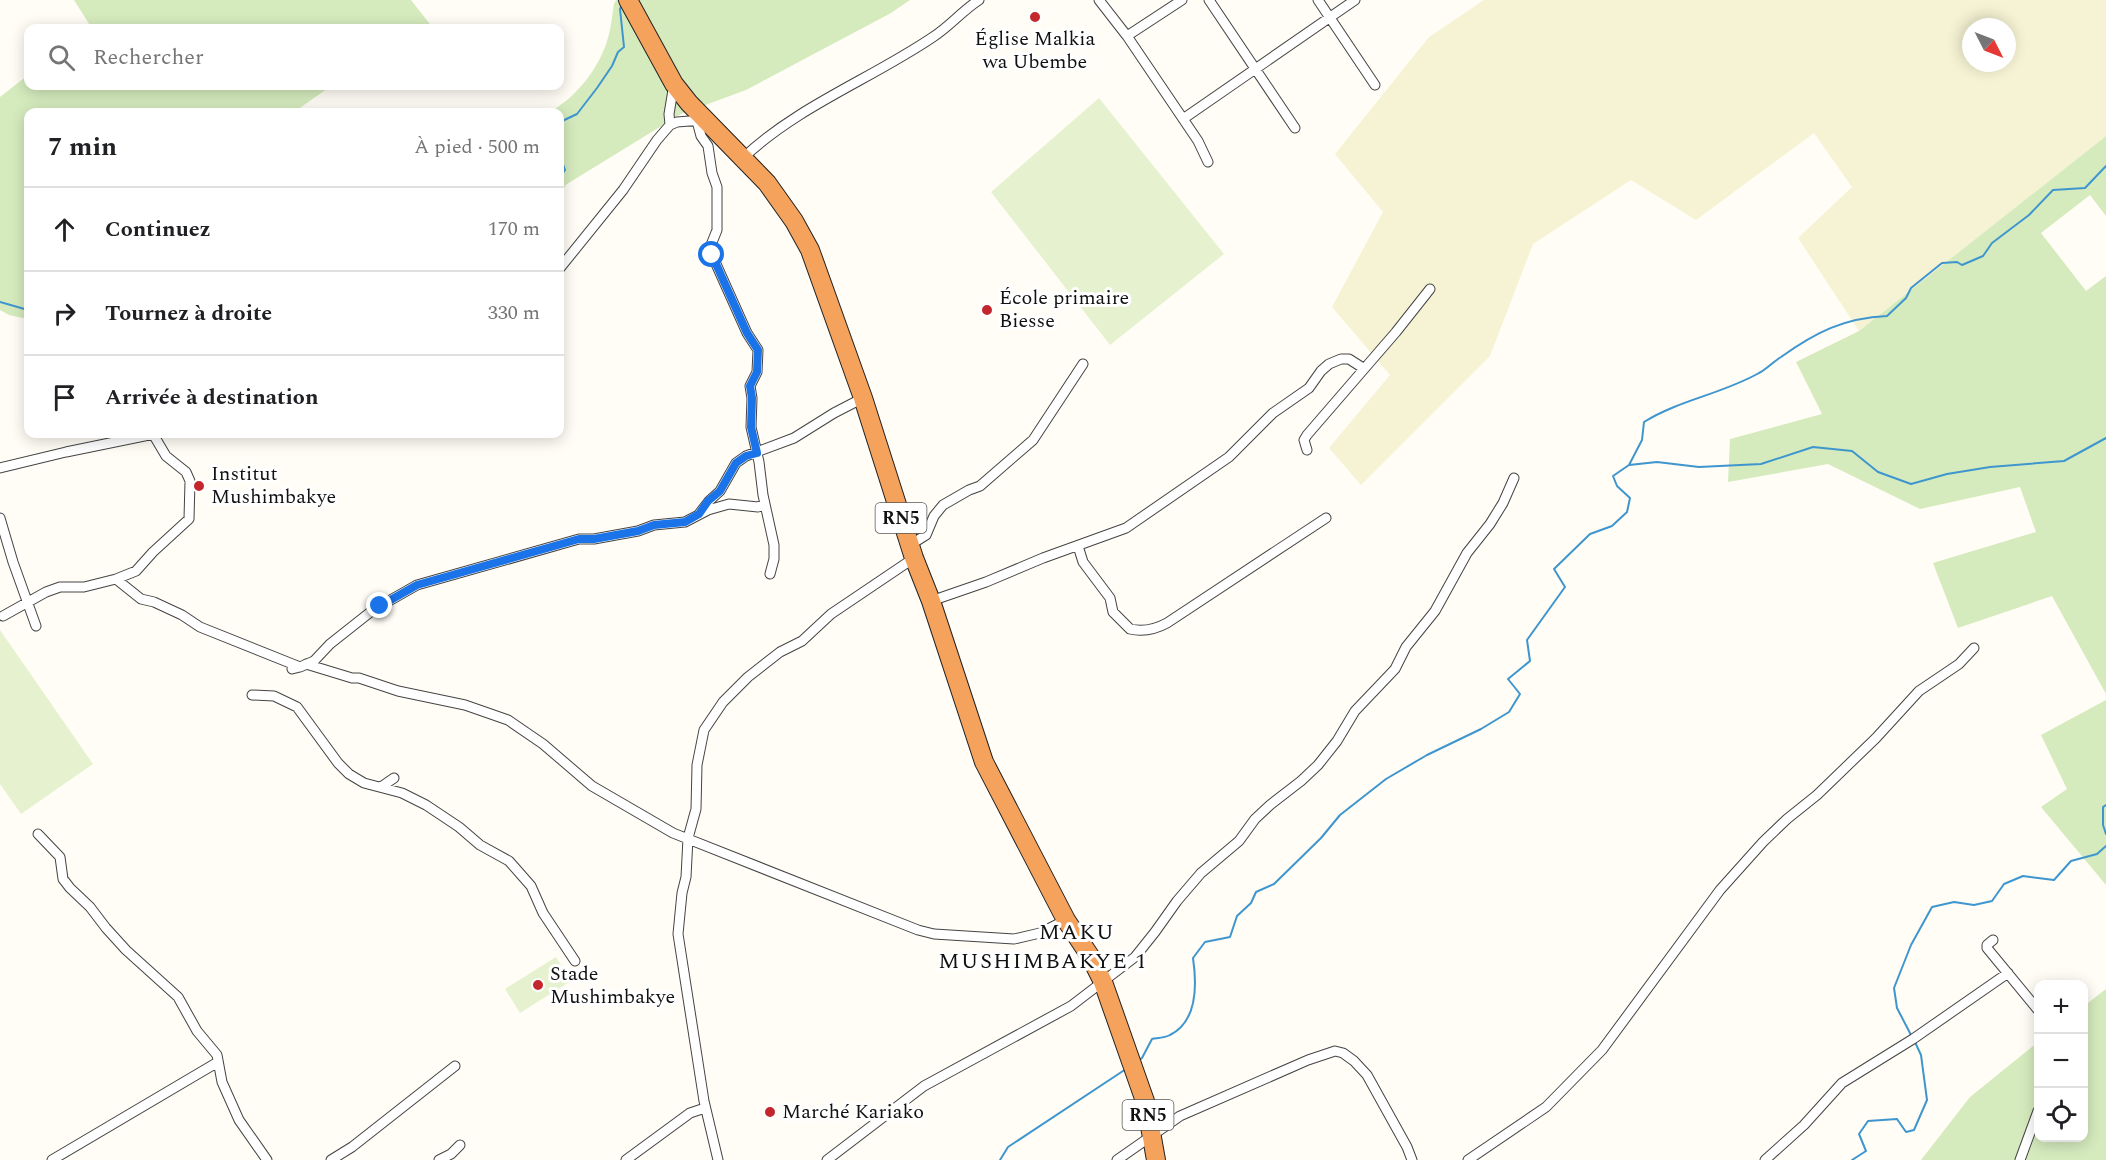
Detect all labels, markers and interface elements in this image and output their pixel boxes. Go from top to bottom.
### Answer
marker: Église Malkia wa Ubembe [1028,10,1042,24]
north arrow [1962,18,2016,72]
search box [24,24,564,90]
place label: Église Malkia wa Ubembe [975,24,1096,77]
icon: search [45,41,78,74]
text: Rechercher [93,41,204,74]
text: 7 min [48,127,117,167]
text: À pied · 500 m [414,132,540,162]
icon: ahead [48,213,81,246]
text: Continuez [105,213,211,246]
text: 170 m [488,214,540,244]
route start [698,241,724,267]
place label: École primaire Biesse [999,283,1129,336]
icon: right [48,297,81,330]
text: Tournez à droite [105,297,272,330]
text: 330 m [488,298,540,328]
marker: École primaire Biesse [980,303,994,317]
icon: arrive [48,381,81,414]
text: Arrivée à destination [105,381,319,414]
place label: Institut Mushimbakye [211,459,336,512]
marker: Institut Mushimbakye [192,479,206,493]
road number: RN5 [876,503,926,533]
route end [366,592,392,618]
district label: MAKU [1039,916,1115,949]
district label: MUSHIMBAKYE 1 [938,945,1148,978]
place label: Stade Mushimbakye [550,959,675,1012]
marker: Stade Mushimbakye [531,978,545,992]
map controls [2034,980,2088,1142]
button: + [2034,980,2088,1034]
button: − [2034,1034,2088,1088]
button: locate [2034,1088,2088,1142]
place label: Marché Kariako [782,1097,924,1127]
road number: RN5 [1122,1100,1174,1130]
marker: Marché Kariako [763,1105,777,1119]

